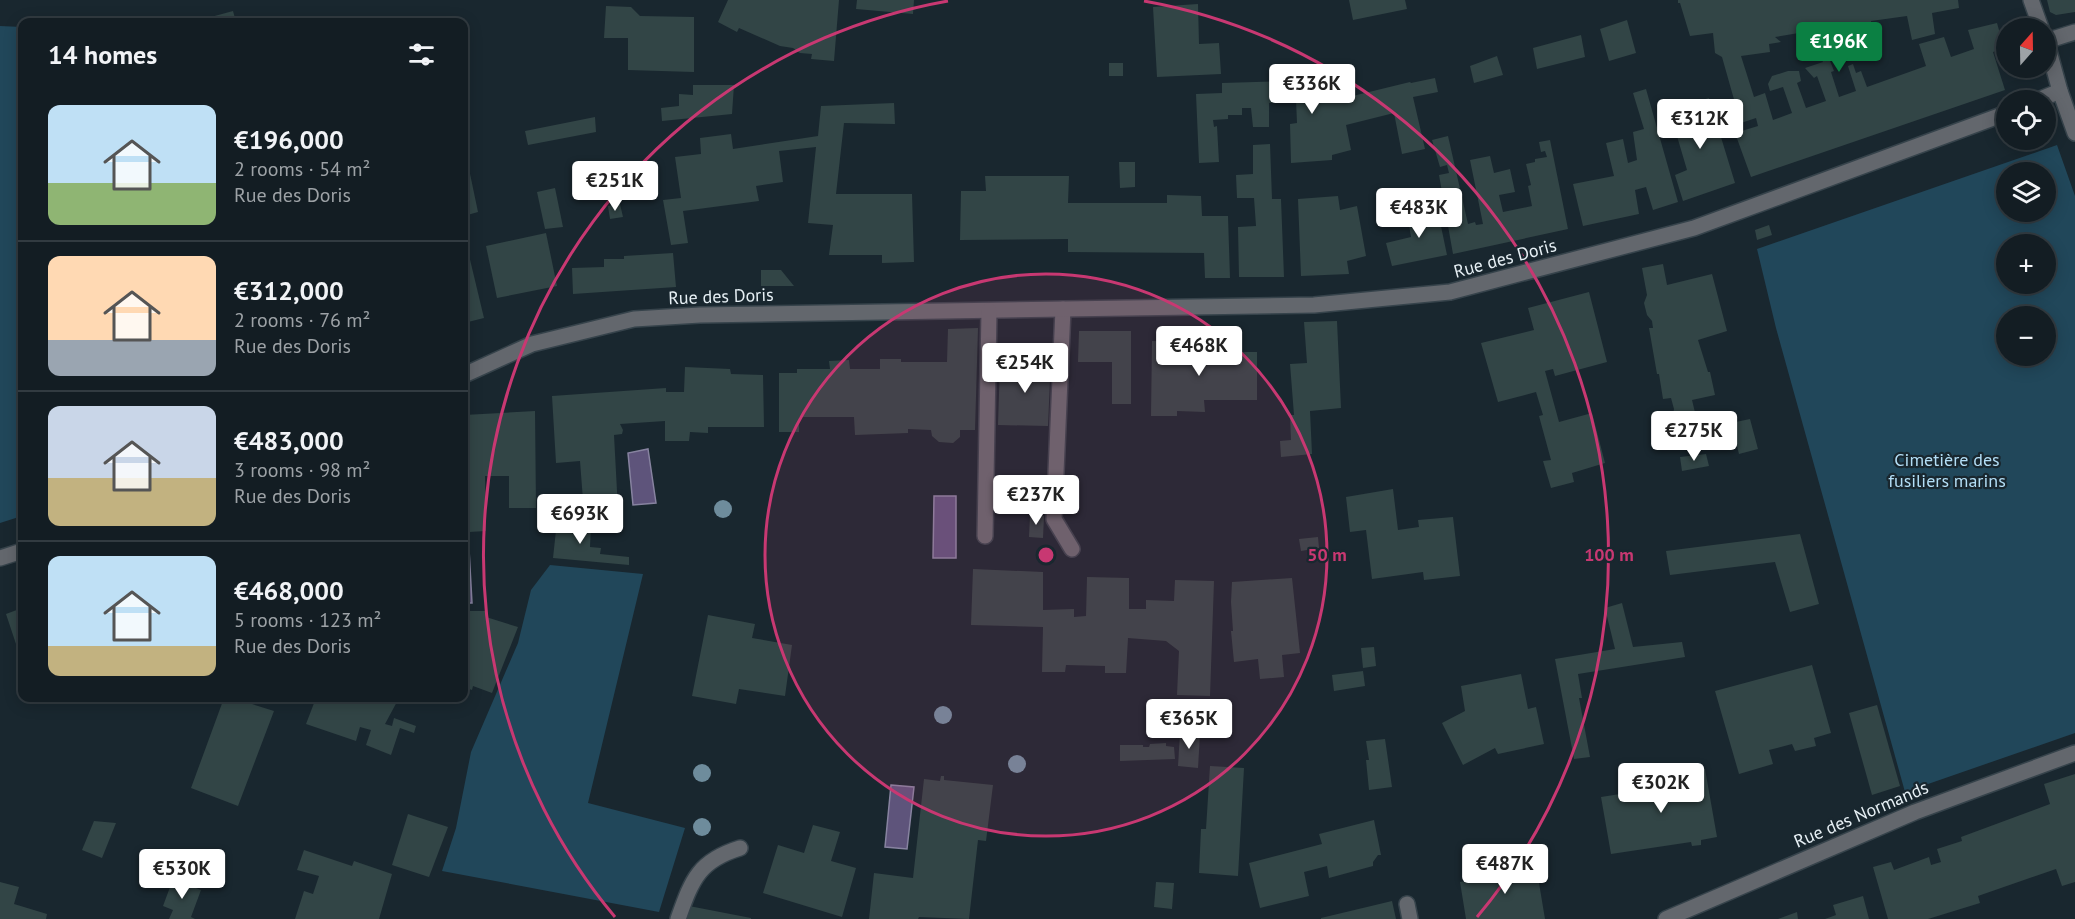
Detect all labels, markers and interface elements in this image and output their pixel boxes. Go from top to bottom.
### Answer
north arrow [1996,18,2056,78]
map controls [1996,18,2056,366]
pin: €196K [1797,22,1881,73]
text: €196K [1810,28,1868,54]
text: 14 homes [48,38,157,71]
icon: filters [405,38,438,71]
pin: €336K [1270,64,1354,115]
text: €336K [1283,70,1341,96]
button: locate [1996,90,2056,150]
pin: €312K [1658,99,1742,150]
text: €312K [1671,105,1729,131]
text: €196,000 [234,123,344,156]
icon: home [96,129,168,201]
text: 2 rooms · 54 m² [234,156,370,182]
pin: €251K [573,161,657,212]
button: layers [1996,162,2056,222]
text: €251K [586,167,644,193]
text: Rue des Doris [234,182,351,208]
pin: €483K [1377,188,1461,239]
text: €483K [1390,194,1448,220]
street label: Rue des Doris [1451,233,1559,283]
button: + [1996,234,2056,294]
text: €312,000 [234,274,344,307]
icon: home [96,280,168,352]
street label: Rue des Doris [668,283,774,309]
button: − [1996,306,2056,366]
text: 2 rooms · 76 m² [234,307,370,333]
pin: €468K [1157,326,1241,377]
text: €468K [1170,332,1228,358]
text: Rue des Doris [234,333,351,359]
pin: €254K [983,343,1067,394]
text: €254K [996,349,1054,375]
pin: €275K [1652,411,1736,462]
text: €275K [1665,417,1723,443]
text: €483,000 [234,424,344,457]
icon: home [96,430,168,502]
park label: Cimetière des fusiliers marins [1888,448,2006,492]
text: 3 rooms · 98 m² [234,457,370,483]
pin: €237K [994,475,1078,526]
text: €237K [1007,481,1065,507]
text: Rue des Doris [234,483,351,509]
pin: €693K [538,494,622,545]
text: €693K [551,500,609,526]
text: 50 m [1307,543,1347,566]
text: 100 m [1584,543,1634,566]
centre of rings [1036,545,1056,565]
text: €468,000 [234,574,344,607]
icon: home [96,580,168,652]
text: 5 rooms · 123 m² [234,607,381,633]
text: Rue des Doris [234,633,351,659]
pin: €365K [1147,699,1231,750]
text: €365K [1160,705,1218,731]
pin: €302K [1619,763,1703,814]
text: €302K [1632,769,1690,795]
street label: Rue des Normands [1790,775,1932,853]
pin: €487K [1463,844,1547,895]
pin: €530K [140,849,224,900]
text: €487K [1476,850,1534,876]
text: €530K [153,855,211,881]

